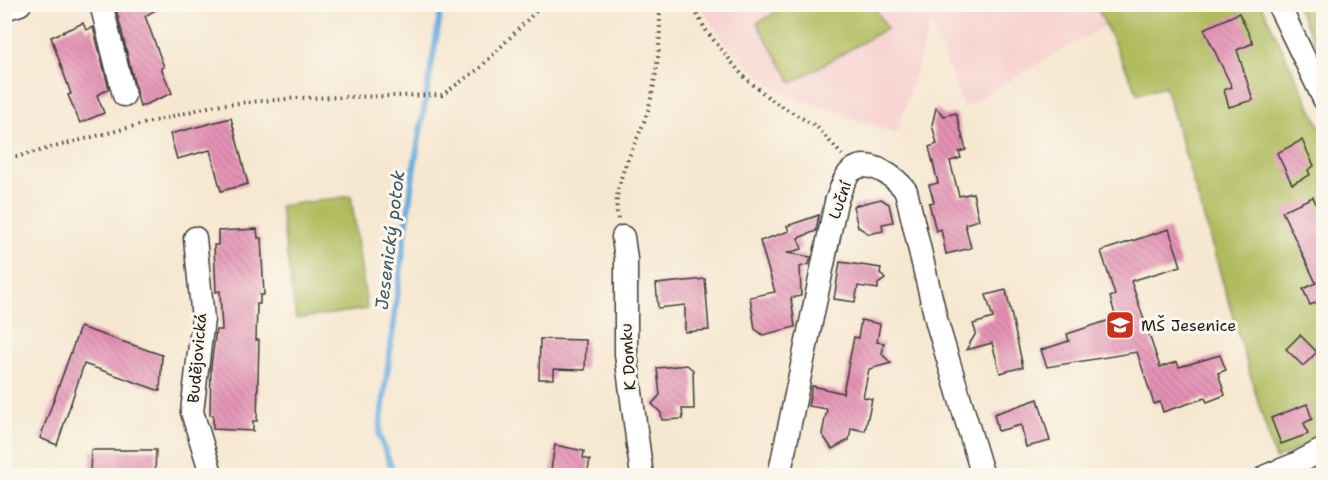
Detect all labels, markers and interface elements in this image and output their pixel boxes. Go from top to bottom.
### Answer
water label: Jesenický potok [370,168,411,311]
street label: Luční [824,178,856,222]
school or university icon: MŠ Jesenice [1104,309,1136,341]
street label: Budějovická [183,312,211,404]
place label: MŠ Jesenice [1141,315,1236,336]
street label: K Domku [615,323,641,391]

